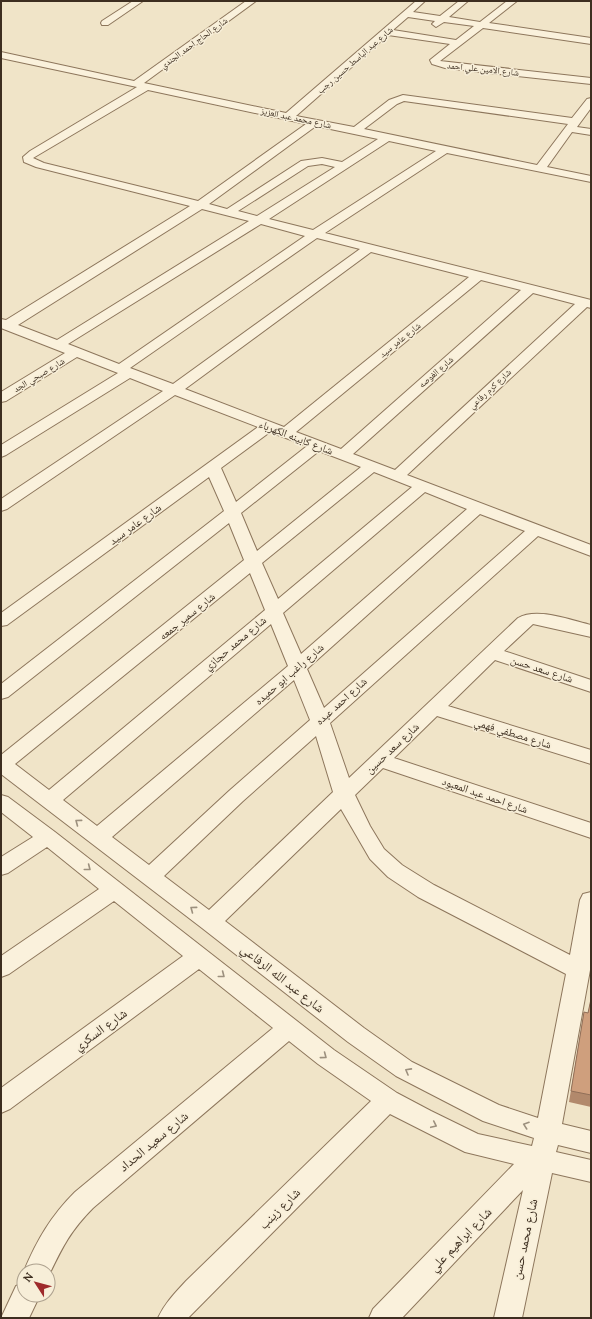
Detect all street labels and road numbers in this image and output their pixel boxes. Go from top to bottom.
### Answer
street label: شارع الحاج احمد الجندي [158,14,231,73]
street label: شارع عبد الباسط حسين رجب [315,24,395,96]
street label: شارع الامين علي احمد [446,59,520,80]
street label: شارع محمد عبد العزيز [259,104,332,131]
street label: شارع عامر سيد [377,320,423,360]
street label: شارع الغوصه [416,353,456,391]
street label: شارع صبحي الجد [11,355,68,396]
street label: شارع كرم رفاعي [466,366,515,413]
street label: شارع كابينه الكهرباء [257,416,335,458]
street label: شارع عامر سيد [106,500,164,548]
street label: شارع سمير جمعه [156,589,218,643]
street label: شارع محمد حجازي [201,613,270,674]
street label: شارع راغب ابو حميده [252,640,326,708]
street label: شارع سعد حسن [509,652,575,686]
street label: شارع احمد عبده [312,674,370,728]
street label: شارع مصطفي فهمي [472,715,553,753]
street label: شارع سعد حسين [362,720,422,776]
street label: شارع احمد عبد المعبود [440,774,530,816]
street label: شارع عبد الله الرفاعي [236,940,328,1018]
street label: شارع السكري [70,1004,132,1056]
street label: شارع سعيد الحداد [115,1107,192,1176]
street label: شارع زينب [255,1184,304,1233]
street label: شارع محمد حسن [508,1197,542,1281]
street label: شارع ابراهيم علي [425,1203,497,1277]

